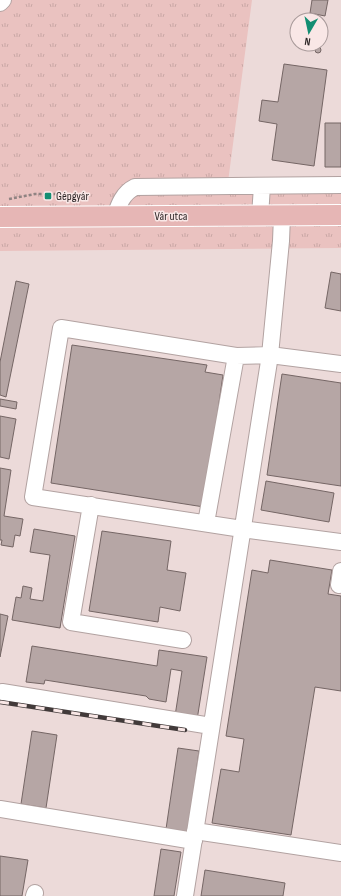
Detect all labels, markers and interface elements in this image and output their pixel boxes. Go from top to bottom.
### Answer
north arrow [289,12,329,52]
text: N [303,34,311,48]
place label: Gépgyár [56,189,89,204]
marker: Gépgyár [43,191,53,201]
street label: Vár utca [155,209,188,224]

